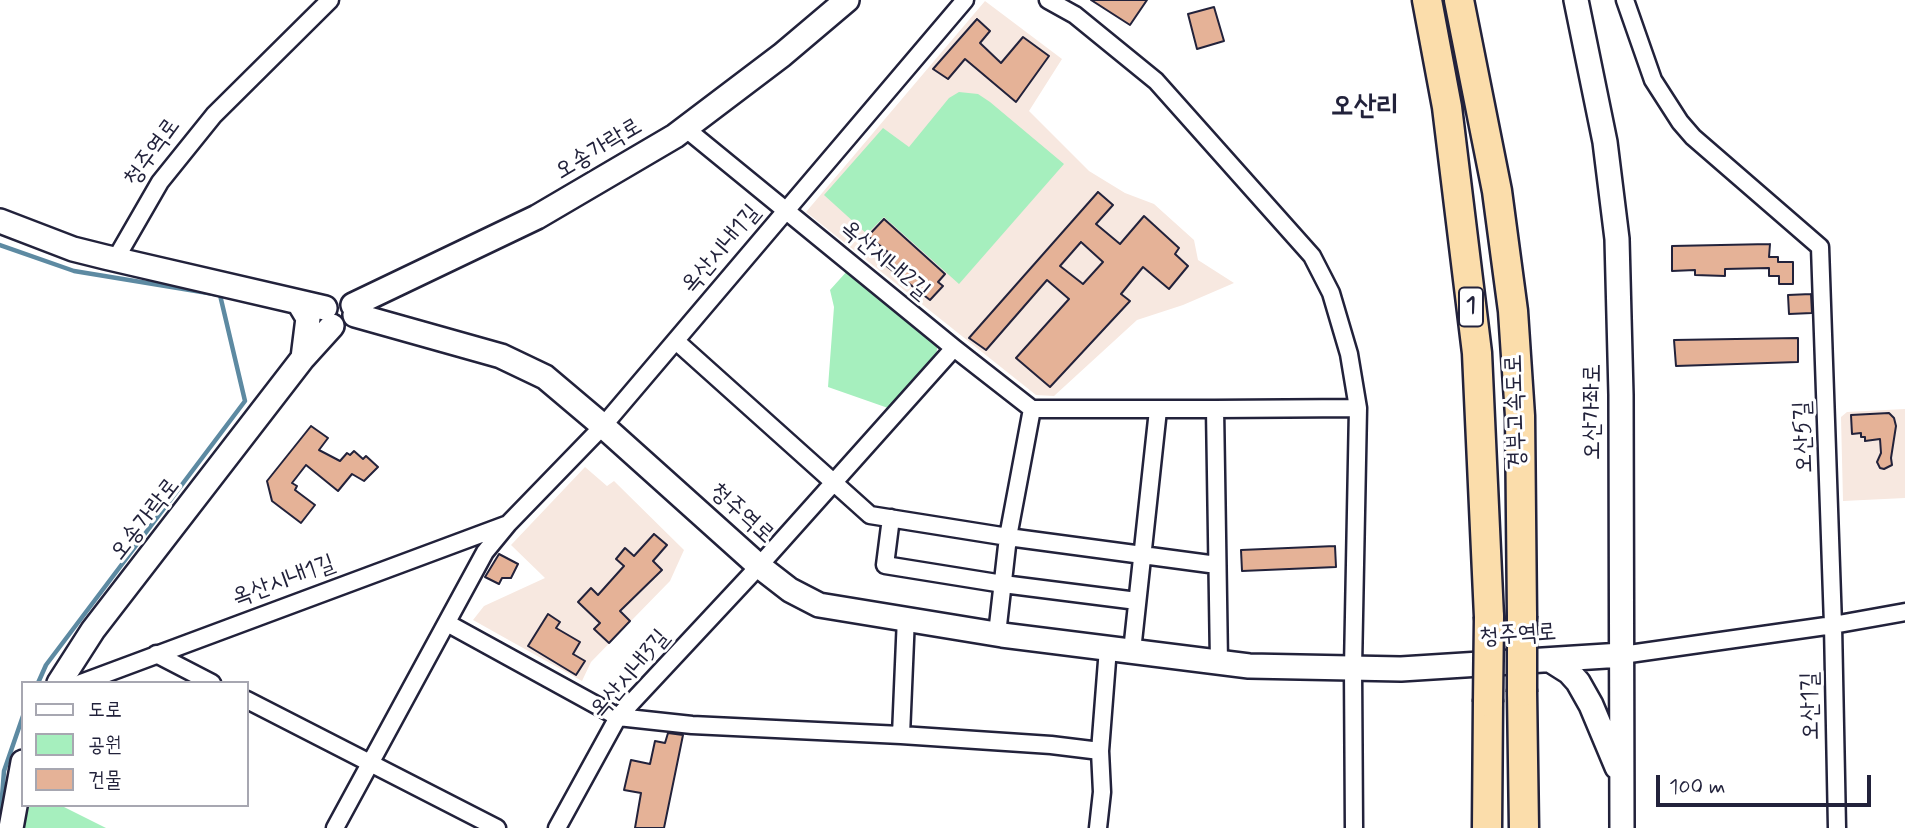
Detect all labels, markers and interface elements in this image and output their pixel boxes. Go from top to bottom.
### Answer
district label: 오산리 [1331,91,1399,125]
street label: 청주역로 [119,113,187,193]
street label: 오송가락로 [550,113,648,187]
street label: 옥산시내1길 [676,200,768,300]
street label: 옥산시내2길 [833,215,935,307]
road number: 1 [1459,288,1483,326]
street label: 경부고속도로 [1501,354,1533,470]
street label: 오산가좌로 [1580,364,1608,460]
street label: 오산5길 [1789,400,1821,474]
street label: 오송가락로 [105,473,187,567]
street label: 청주역로 [703,477,779,551]
street label: 옥산시내1길 [229,550,339,614]
street label: 청주역로 [1478,619,1558,653]
street label: 옥산시내3길 [585,625,677,725]
street label: 오산1길 [1797,671,1827,741]
legend [21,681,248,807]
text: 도로 [88,696,122,724]
text: 공원 [88,731,122,759]
scale bar [1660,762,1875,806]
text: 건물 [88,766,122,794]
text: 100 m [1669,773,1725,801]

